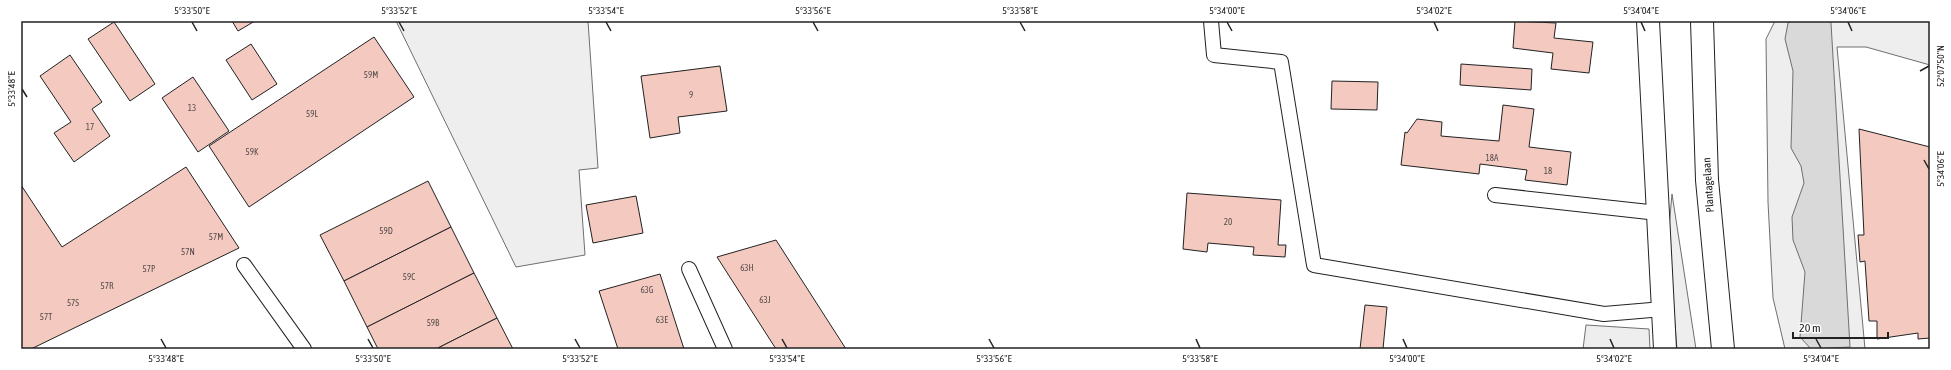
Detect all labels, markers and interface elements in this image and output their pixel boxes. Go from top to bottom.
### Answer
text: 5°33'50"E [174,5,210,16]
text: 5°33'52"E [381,5,417,16]
text: 5°33'54"E [588,5,624,16]
text: 5°33'56"E [795,5,831,16]
text: 5°33'58"E [1002,5,1038,16]
text: 5°34'00"E [1209,5,1245,16]
text: 5°34'02"E [1416,5,1452,16]
text: 5°34'04"E [1623,5,1659,16]
text: 5°34'06"E [1830,5,1866,16]
text: 52°07'50"N [1935,45,1946,87]
house number: 59M [364,70,378,80]
text: 5°33'48"E [6,71,17,107]
house number: 9 [689,90,693,100]
house number: 13 [188,103,196,113]
house number: 59L [306,109,318,119]
house number: 17 [86,122,94,132]
house number: 59K [246,147,259,157]
text: 5°34'06"E [1935,151,1946,187]
house number: 18A [1486,153,1499,163]
street label: Plantagelaan [1700,157,1716,213]
house number: 18 [1544,166,1552,176]
house number: 20 [1224,217,1232,227]
house number: 59D [379,226,393,236]
house number: 57M [209,232,223,242]
house number: 57N [181,247,195,257]
house number: 63H [740,263,754,273]
house number: 57P [143,264,156,274]
house number: 59C [403,272,415,282]
house number: 57R [101,281,114,291]
house number: 63G [640,285,654,295]
house number: 63J [759,295,771,305]
house number: 57S [67,298,79,308]
house number: 57T [40,312,52,322]
scale bar [1793,314,1888,340]
house number: 63E [656,315,668,325]
house number: 59B [427,318,440,328]
text: 20 m [1799,321,1821,335]
text: 5°33'48"E [148,353,184,364]
text: 5°33'50"E [355,353,391,364]
text: 5°33'52"E [562,353,598,364]
text: 5°33'54"E [769,353,805,364]
text: 5°33'56"E [976,353,1012,364]
text: 5°33'58"E [1182,353,1218,364]
text: 5°34'00"E [1389,353,1425,364]
text: 5°34'02"E [1596,353,1632,364]
text: 5°34'04"E [1803,353,1839,364]

